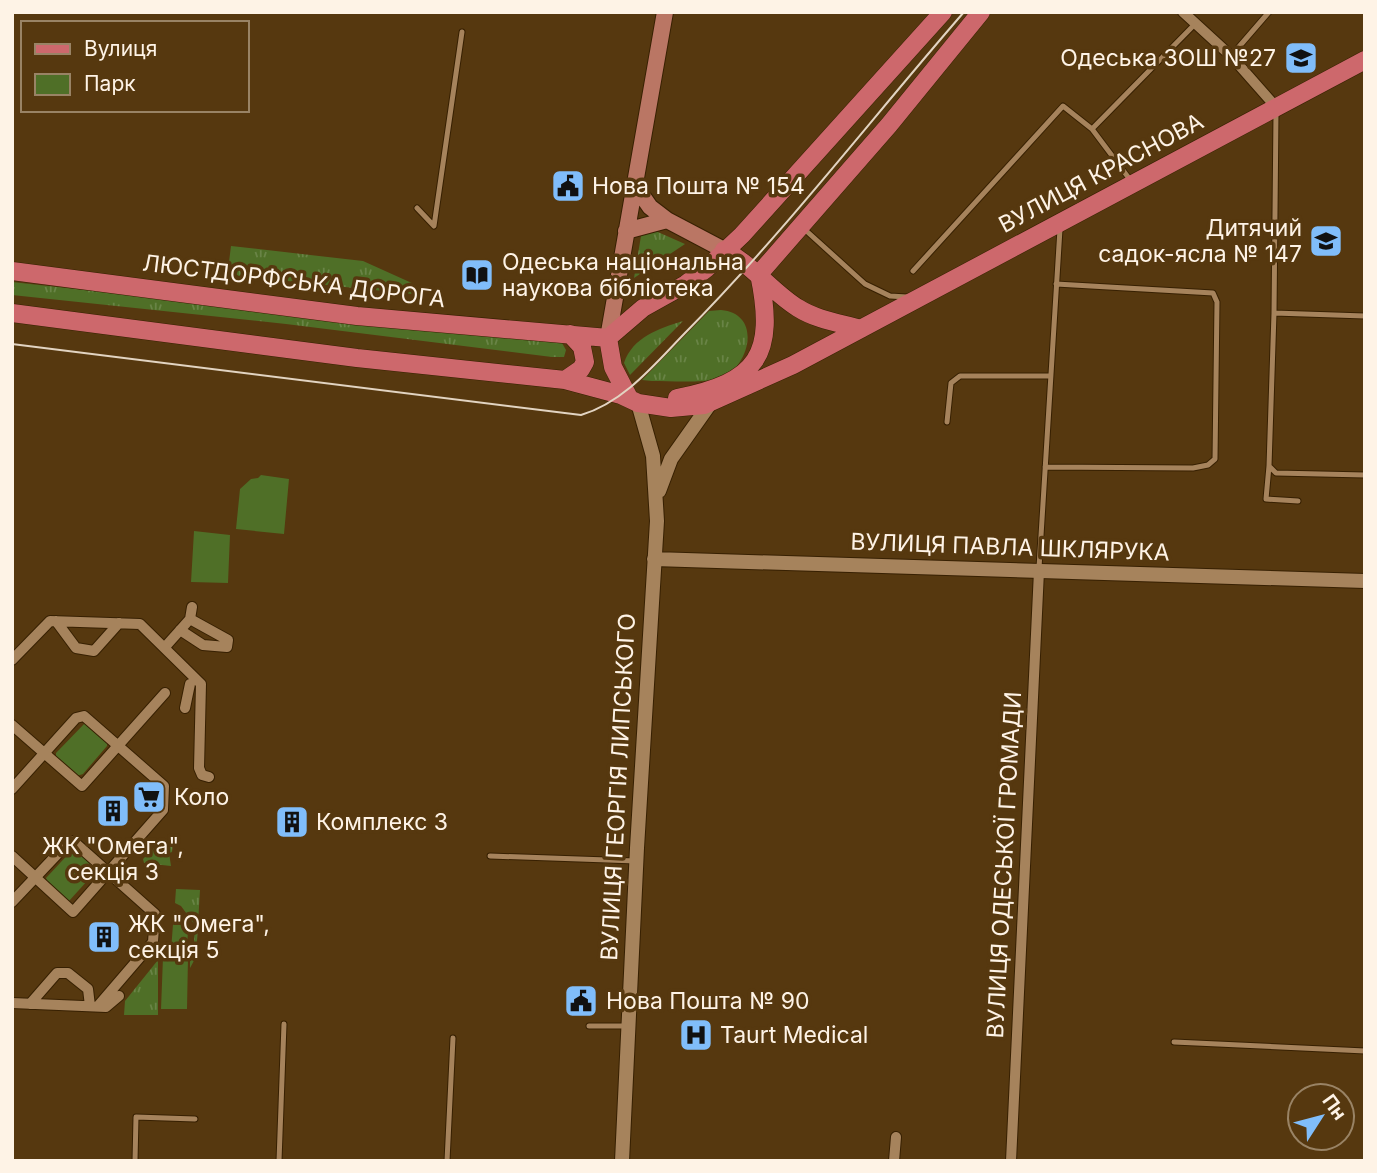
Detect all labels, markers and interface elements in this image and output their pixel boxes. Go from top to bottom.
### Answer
legend [21,21,248,112]
text: Вулиця [84,36,157,61]
school or university icon: Одеська ЗОШ №27 [1282,39,1320,77]
place label: Одеська ЗОШ №27 [1060,44,1276,72]
text: Парк [84,71,136,96]
street label: ВУЛИЦЯ КРАСНОВА [994,107,1208,239]
public building icon: Нова Пошта № 154 [549,167,587,205]
place label: Нова Пошта № 154 [592,172,805,200]
place label: Дитячий садок-ясла № 147 [1098,214,1302,268]
school or university icon: Дитячий садок-ясла № 147 [1307,222,1345,260]
place label: Одеська національна наукова бібліотека [502,248,744,302]
street label: ЛЮСТДОРФСЬКА ДОРОГА [141,249,447,313]
library icon: Одеська національна наукова бібліотека [458,256,496,294]
street label: ВУЛИЦЯ ПАВЛА ШКЛЯРУКА [850,527,1170,567]
street label: ВУЛИЦЯ ГЕОРГІЯ ЛИПСЬКОГО [595,613,641,961]
street label: ВУЛИЦЯ ОДЕСЬКОЇ ГРОМАДИ [981,691,1027,1039]
supermarket icon: Коло [130,778,168,816]
place label: Коло [174,783,229,811]
building icon: ЖК "Омега", секція 3 [94,792,132,830]
building icon: Комплекс 3 [273,803,311,841]
place label: Комплекс 3 [316,808,448,836]
place label: ЖК "Омега", секція 3 [42,832,184,886]
place label: ЖК "Омега", секція 5 [128,910,270,964]
building icon: ЖК "Омега", секція 5 [85,918,123,956]
public building icon: Нова Пошта № 90 [562,982,600,1020]
place label: Нова Пошта № 90 [606,987,810,1015]
hospital icon: Taurt Medical [677,1016,715,1054]
place label: Taurt Medical [720,1021,868,1049]
north arrow [1286,1082,1356,1152]
text: Пн [1317,1090,1351,1125]

